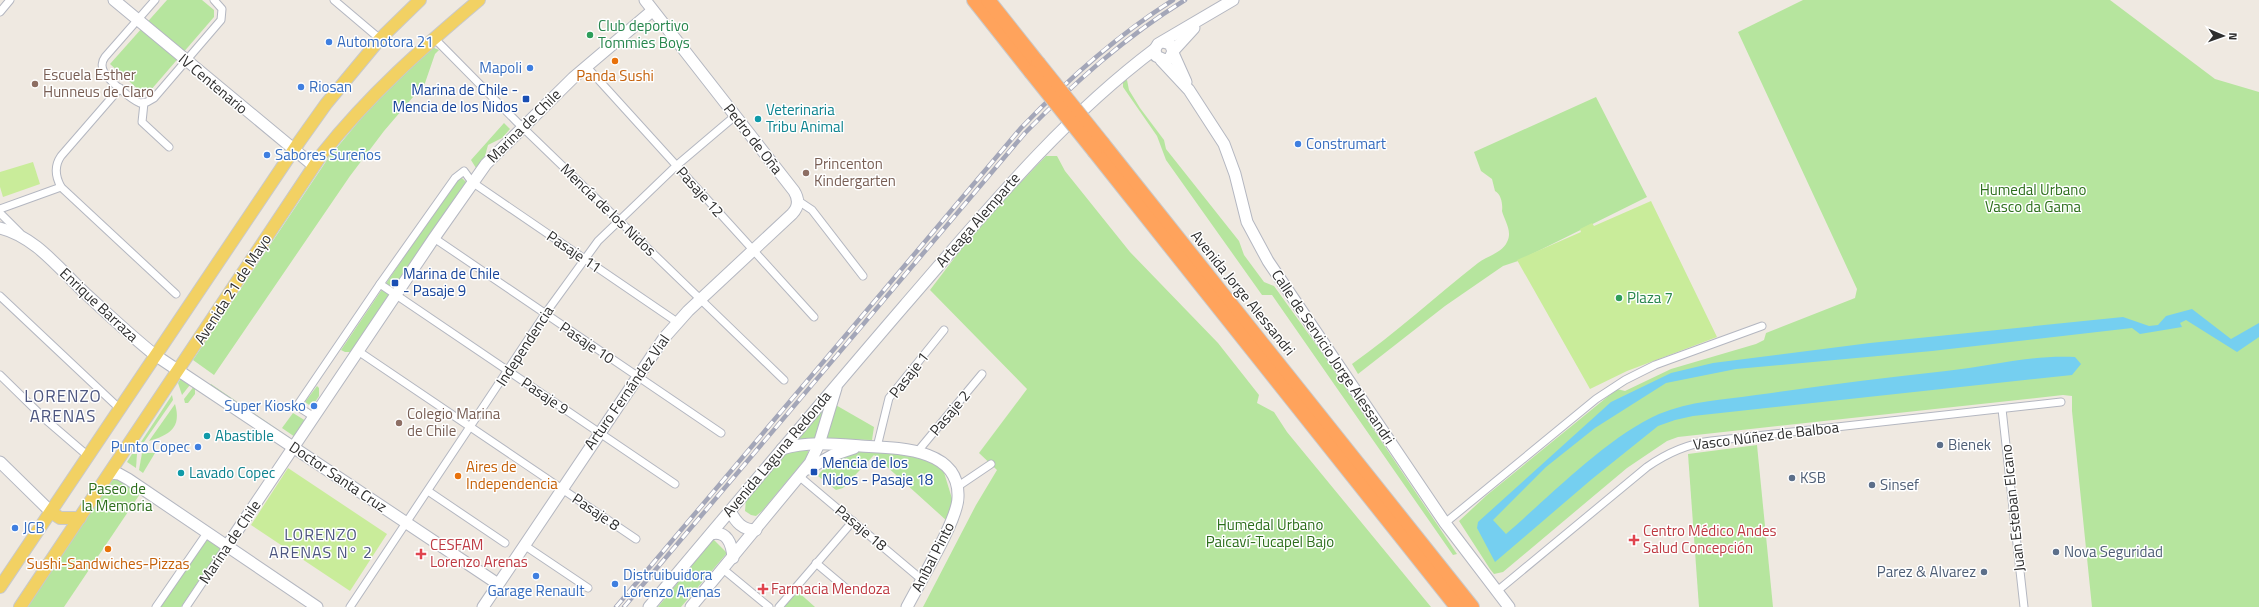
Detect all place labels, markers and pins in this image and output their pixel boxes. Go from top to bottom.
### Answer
place label: Club deportivo Tommies Boys [598,14,690,54]
place label: Automotora 21 [337,30,433,53]
marker: Club deportivo Tommies Boys [585,30,595,40]
marker: Automotora 21 [324,37,334,47]
place label: Mapoli [479,56,522,79]
marker: Panda Sushi [610,56,620,66]
place label: Escuela Esther Hunneus de Claro [43,63,154,103]
marker: Mapoli [525,63,535,73]
place label: Panda Sushi [576,64,654,87]
place label: Riosan [309,75,352,98]
place label: Marina de Chile - Mencia de los Nidos [392,78,518,118]
marker: Escuela Esther Hunneus de Claro [30,79,40,89]
marker: Riosan [296,82,306,92]
marker: Marina de Chile - Mencia de los Nidos [521,94,531,104]
place label: Veterinaria Tribu Animal [766,98,844,138]
marker: Veterinaria Tribu Animal [753,114,763,124]
place label: Construmart [1306,132,1387,155]
marker: Construmart [1293,139,1303,149]
place label: Sabores Sureños [275,143,381,166]
marker: Sabores Sureños [262,150,272,160]
place label: Princenton Kindergarten [814,152,896,192]
marker: Princenton Kindergarten [801,168,811,178]
place label: Marina de Chile - Pasaje 9 [403,262,500,302]
marker: Marina de Chile - Pasaje 9 [390,278,400,288]
place label: Plaza 7 [1627,286,1673,309]
marker: Plaza 7 [1614,293,1624,303]
place label: Super Kiosko [224,394,306,417]
marker: Super Kiosko [309,401,319,411]
place label: Colegio Marina de Chile [407,402,501,442]
marker: Colegio Marina de Chile [394,418,404,428]
place label: Abastible [215,424,274,447]
marker: Abastible [202,431,212,441]
place label: Bienek [1948,433,1991,456]
place label: Punto Copec [111,435,190,458]
marker: Bienek [1935,440,1945,450]
marker: Punto Copec [193,442,203,452]
place label: Mencia de los Nidos - Pasaje 18 [822,451,933,491]
place label: Aires de Independencia [466,455,558,495]
place label: Lavado Copec [189,461,275,484]
place label: KSB [1800,466,1826,489]
marker: Mencia de los Nidos - Pasaje 18 [809,467,819,477]
marker: Lavado Copec [176,468,186,478]
marker: Aires de Independencia [453,471,463,481]
marker: KSB [1787,473,1797,483]
place label: Sinsef [1880,473,1919,496]
marker: Sinsef [1867,480,1877,490]
place label: JCB [23,516,45,539]
place label: Centro Médico Andes Salud Concepción [1643,519,1777,559]
marker: JCB [10,523,20,533]
place label: CESFAM Lorenzo Arenas [430,533,528,573]
marker: Centro Médico Andes Salud Concepción [1628,534,1640,546]
place label: Nova Seguridad [2064,540,2163,563]
marker: Sushi-Sandwiches-Pizzas [103,544,113,554]
marker: Nova Seguridad [2051,547,2061,557]
marker: CESFAM Lorenzo Arenas [415,548,427,560]
place label: Sushi-Sandwiches-Pizzas [27,552,189,575]
place label: Parez & Alvarez [1877,560,1976,583]
place label: Distruibuidora Lorenzo Arenas [623,563,721,603]
marker: Parez & Alvarez [1979,567,1989,577]
marker: Garage Renault [531,571,541,581]
place label: Farmacia Mendoza [771,577,891,600]
place label: Garage Renault [488,579,585,602]
marker: Distruibuidora Lorenzo Arenas [610,579,620,589]
marker: Farmacia Mendoza [758,584,768,594]

